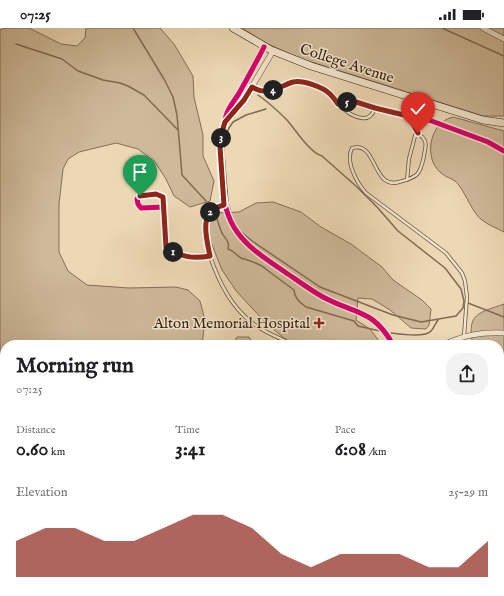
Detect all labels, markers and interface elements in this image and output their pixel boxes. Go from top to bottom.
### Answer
text: 07:25 [20,5,51,24]
street label: College Avenue [297,39,396,88]
pin: 4 [263,80,283,100]
text: 4 [270,83,276,97]
pin: 5 [337,92,357,112]
pin [401,92,435,133]
text: 5 [345,95,349,109]
icon: check [407,98,429,120]
pin: 3 [211,128,231,148]
text: 3 [219,131,223,145]
pin [123,155,157,196]
icon: arrive [129,161,151,183]
pin: 2 [200,202,220,222]
text: 2 [207,205,213,219]
pin: 1 [163,242,183,262]
text: 1 [171,245,175,259]
place label: Alton Memorial Hospital [153,314,311,333]
marker: Alton Memorial Hospital [313,317,325,329]
text: Morning run [16,352,134,380]
button: share [446,353,488,395]
text: 07:25 [16,381,43,398]
text: Distance [16,423,56,437]
text: Time [175,423,200,437]
text: Pace [335,423,355,437]
text: 0.60 [16,437,48,462]
text: 3:41 [175,437,205,462]
text: 6:08 [335,437,366,462]
text: km [48,445,65,459]
text: /km [366,445,387,459]
text: Elevation [16,484,68,501]
text: 25–29 m [448,484,488,501]

